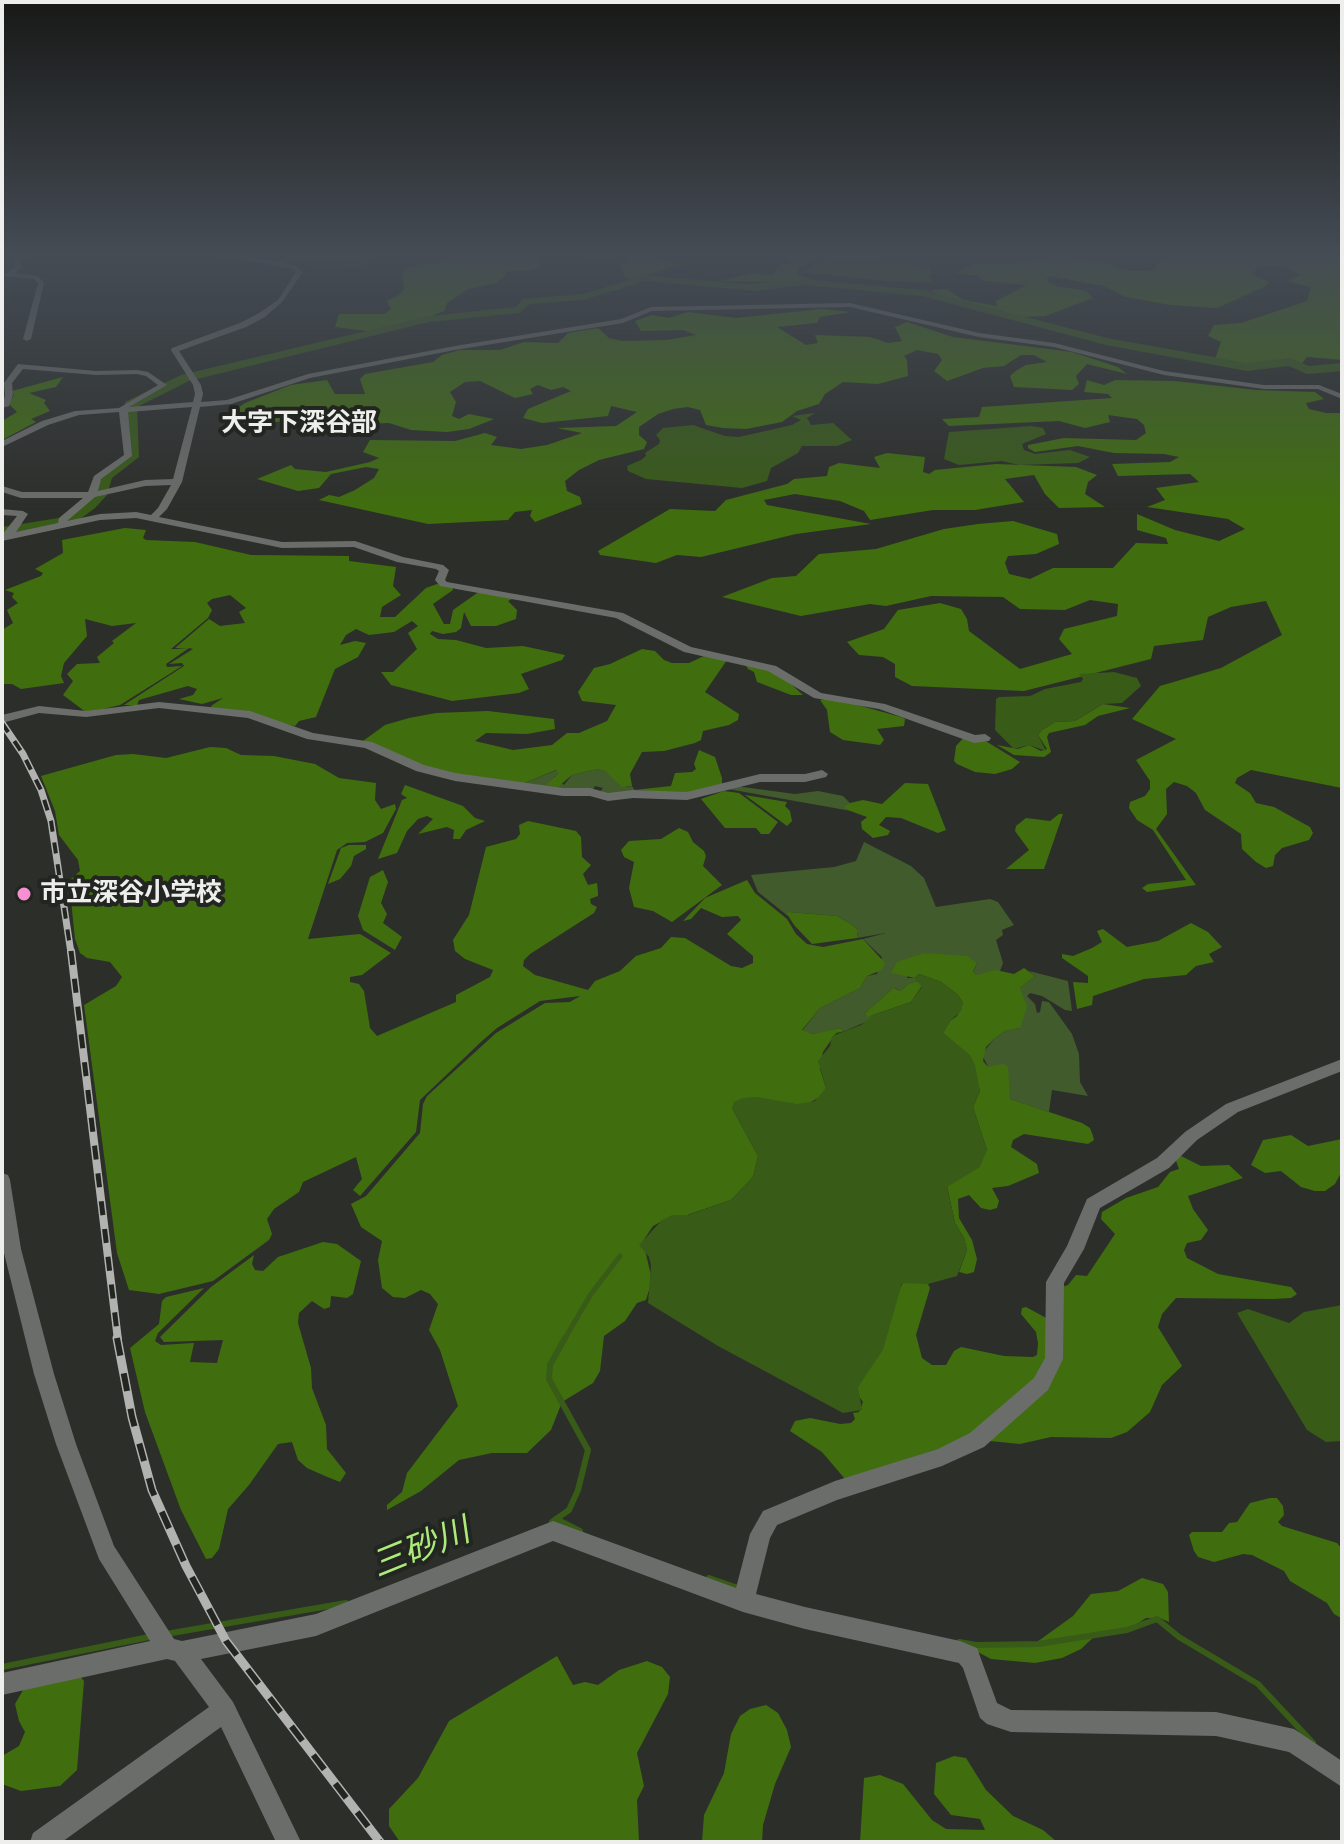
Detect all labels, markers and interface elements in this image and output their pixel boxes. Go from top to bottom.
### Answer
district label: 大字下深谷部 [221,408,377,440]
place label: 市立深谷小学校 [40,878,222,910]
marker: 市立深谷小学校 [15,885,33,903]
water label: 三砂川 [366,1511,476,1587]

